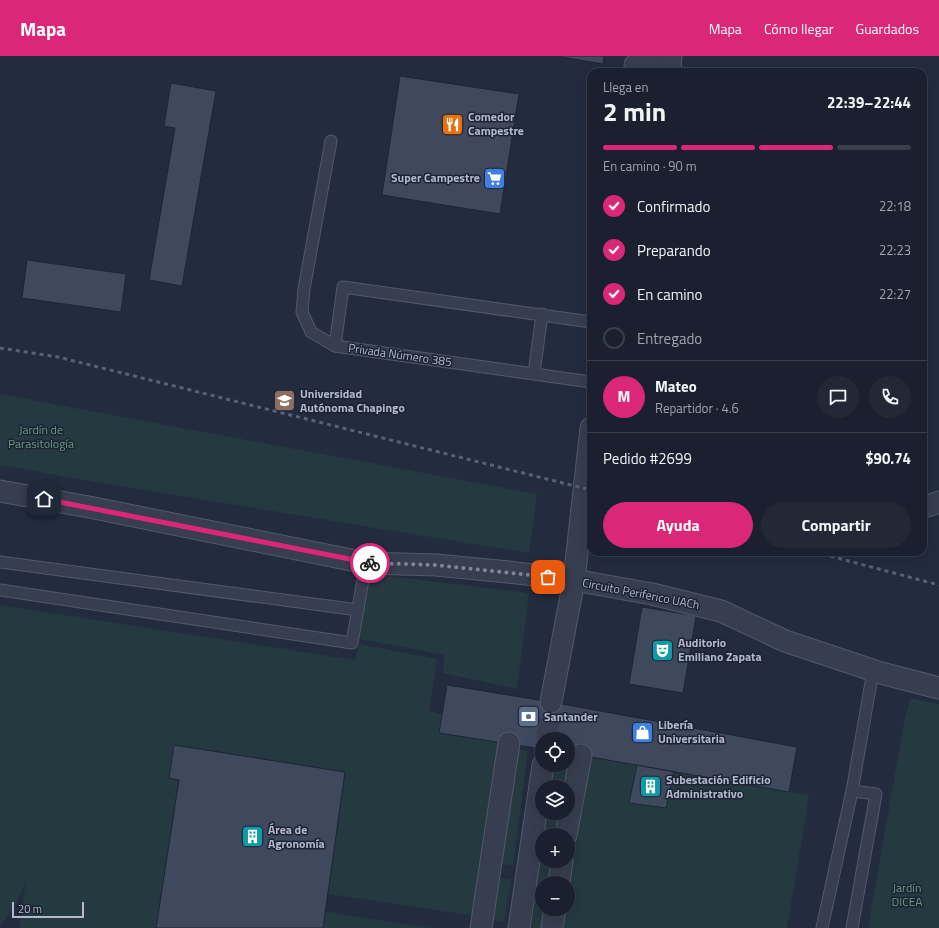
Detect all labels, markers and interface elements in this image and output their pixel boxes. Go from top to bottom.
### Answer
text: Mapa [20,14,66,43]
text: Mapa [709,18,742,39]
text: Cómo llegar [764,18,834,39]
text: Guardados [856,18,919,39]
text: Llega en [603,77,648,97]
text: 22:39–22:44 [827,91,911,114]
text: 2 min [603,92,666,131]
place label: Comedor Campestre [468,107,524,140]
restaurant icon: Comedor Campestre [440,111,466,137]
text: En camino · 90 m [603,156,697,176]
supermarket icon: Super Campestre [482,165,508,191]
place label: Super Campestre [391,168,480,187]
icon: check [603,195,625,217]
text: Confirmado [637,195,710,218]
text: 22:18 [879,196,911,216]
icon: check [603,239,625,261]
text: Preparando [637,239,711,262]
text: 22:23 [879,240,911,260]
icon: check [603,283,625,305]
text: En camino [637,283,703,306]
text: 22:27 [879,284,911,304]
text: Entregado [637,327,702,350]
street label: Privada Número 385 [347,338,453,371]
text: Mateo [655,375,697,398]
button: chat [817,376,859,418]
button: phone [869,376,911,418]
place label: Universidad Autónoma Chapingo [300,384,405,417]
text: M [618,385,630,408]
school or university icon: Universidad Autónoma Chapingo [271,388,297,414]
text: Repartidor · 4.6 [655,398,739,418]
park label: Jardín de Parasitología [8,420,74,453]
text: Pedido #2699 [603,447,692,470]
text: $90.74 [865,447,911,470]
pin [27,482,61,516]
icon: home [33,488,55,510]
button: Ayuda [603,502,753,548]
button: Compartir [761,502,911,548]
courier [350,543,390,583]
icon: bike [359,552,381,574]
pin [531,560,565,594]
icon: bag [537,566,559,588]
street label: Circuito Periferico UACh [581,573,701,614]
place label: Auditorio Emiliano Zapata [678,633,762,666]
theatre icon: Auditorio Emiliano Zapata [650,637,676,663]
bank icon: Santander [515,704,541,730]
place label: Santander [544,707,598,726]
place label: Libería Universitaria [658,715,725,748]
shop icon: Libería Universitaria [629,719,655,745]
map controls [535,732,575,916]
button: locate [535,732,575,772]
place label: Subestación Edificio Administrativo [666,770,771,803]
building icon: Subestación Edificio Administrativo [638,774,664,800]
button: layers [535,780,575,820]
place label: Área de Agronomía [268,820,325,853]
building icon: Área de Agronomía [240,824,266,850]
button: + [535,828,575,868]
button: − [535,876,575,916]
park label: Jardín DICEA [891,878,923,911]
scale bar [12,900,84,919]
text: 20 m [18,901,42,917]

